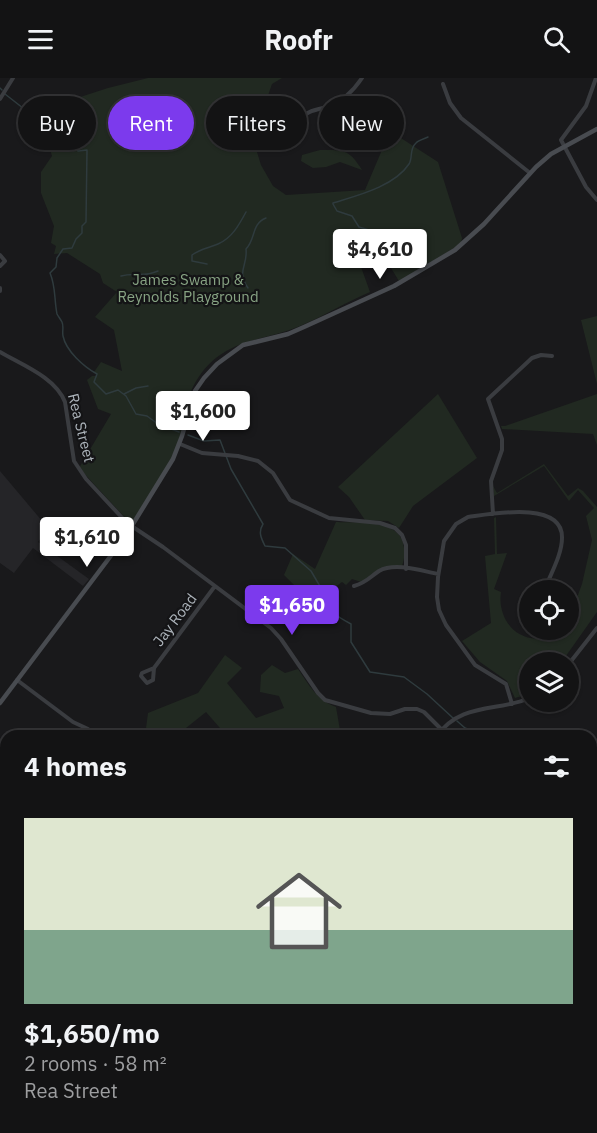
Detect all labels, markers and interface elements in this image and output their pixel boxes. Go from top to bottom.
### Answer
text: Roofr [264,22,333,57]
icon: menu [24,23,57,56]
icon: search [540,23,573,56]
chip: Buy [18,96,96,150]
chip: Rent [108,96,194,150]
chip: Filters [206,96,307,150]
chip: New [319,96,404,150]
pin: $4,610 [331,229,429,280]
text: $4,610 [347,235,413,262]
park label: James Swamp & Reynolds Playground [117,270,259,306]
street label: Rea Street [64,391,99,464]
pin: $1,600 [154,391,252,442]
text: $1,600 [170,397,236,424]
pin: $1,610 [38,517,136,568]
text: $1,610 [54,523,120,550]
map controls [519,580,579,712]
button: locate [519,580,579,640]
pin: $1,650 [243,585,341,636]
street label: Jay Road [149,590,201,650]
text: $1,650 [259,591,325,618]
button: layers [519,652,579,712]
text: 4 homes [24,749,127,783]
icon: filters [540,750,573,783]
icon: home [245,857,353,965]
text: $1,650/mo [24,1016,160,1050]
text: 2 rooms · 58 m² [24,1050,167,1077]
text: Rea Street [24,1077,118,1104]

